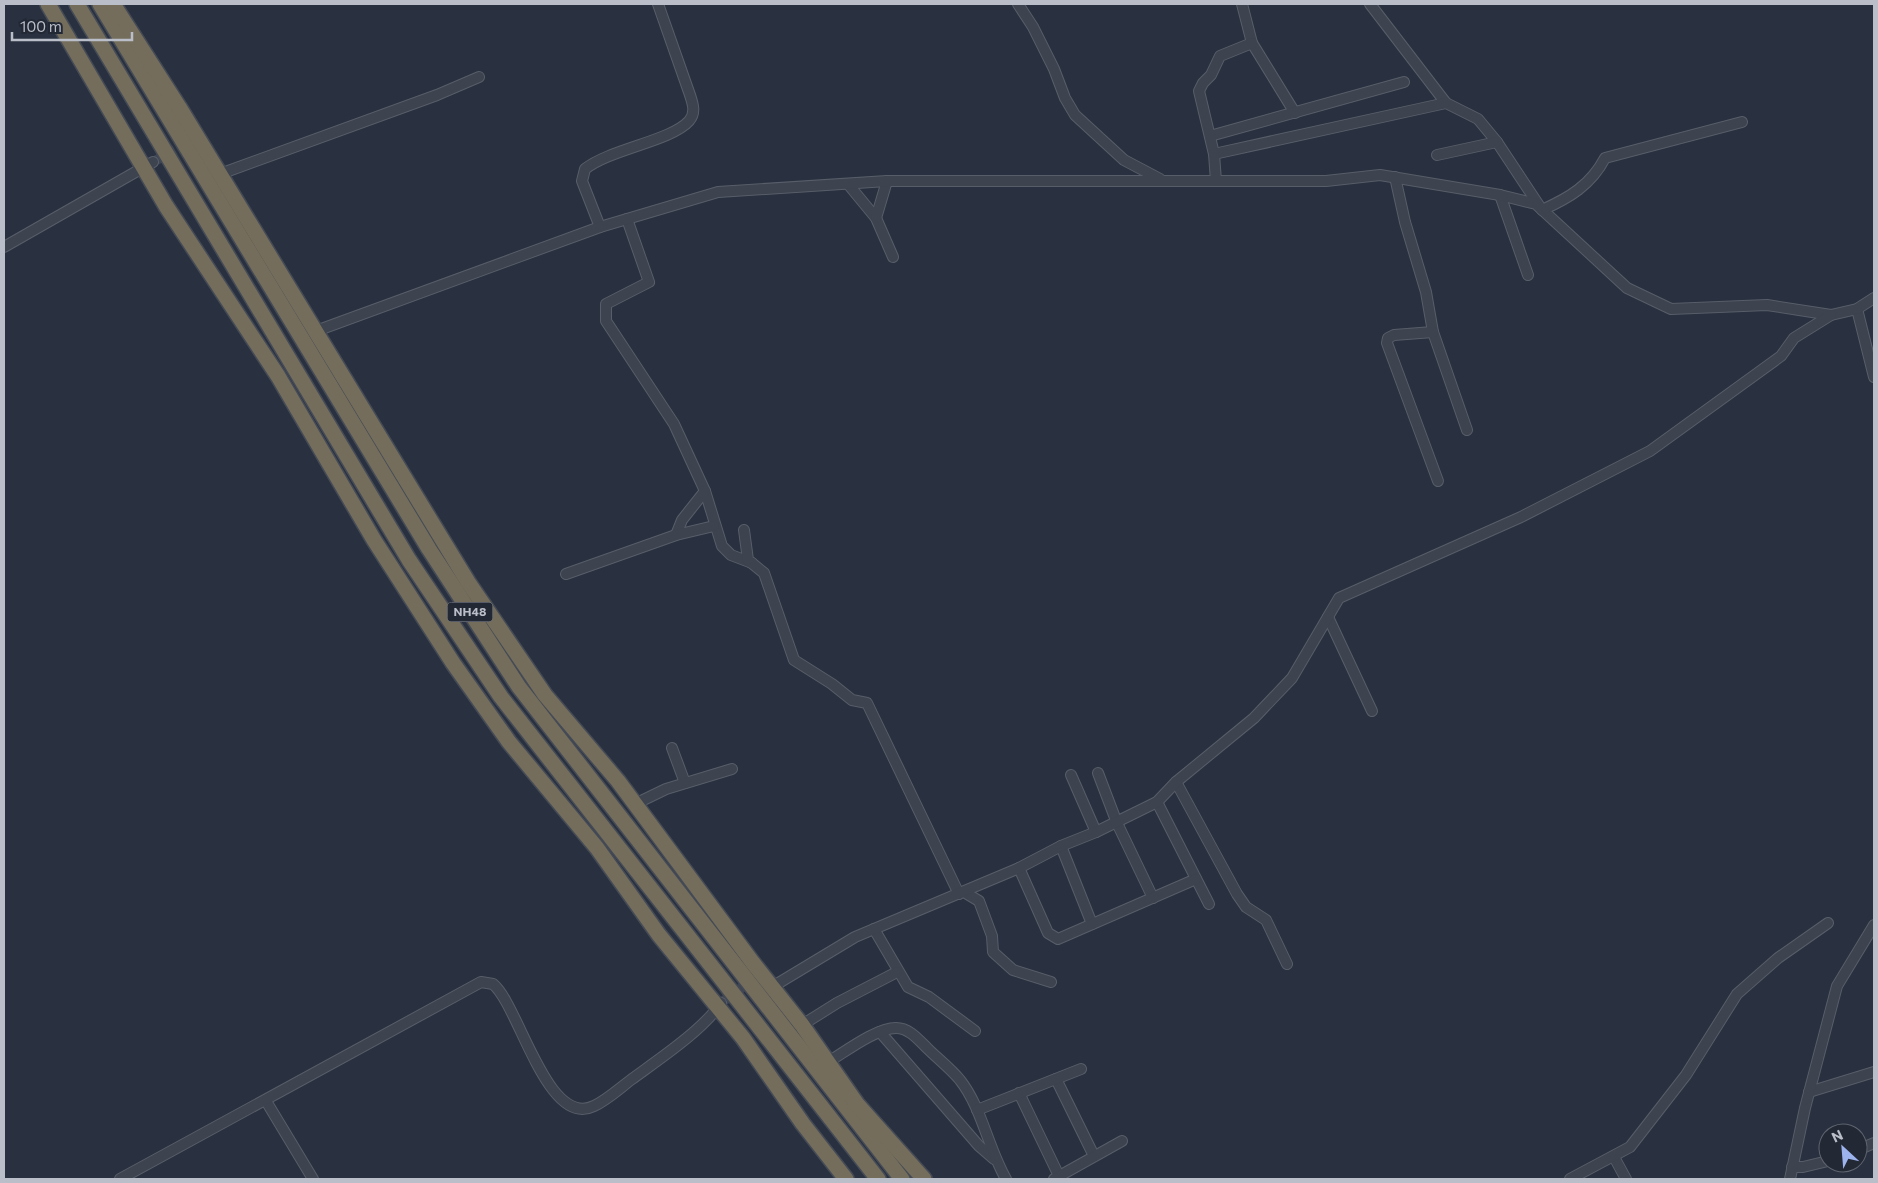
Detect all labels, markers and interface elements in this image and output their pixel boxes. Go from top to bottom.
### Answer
scale bar [12,10,132,42]
text: 100 m [20,17,62,35]
road number: NH48 [448,602,492,622]
north arrow [1818,1123,1868,1173]
text: N [1829,1126,1846,1146]

